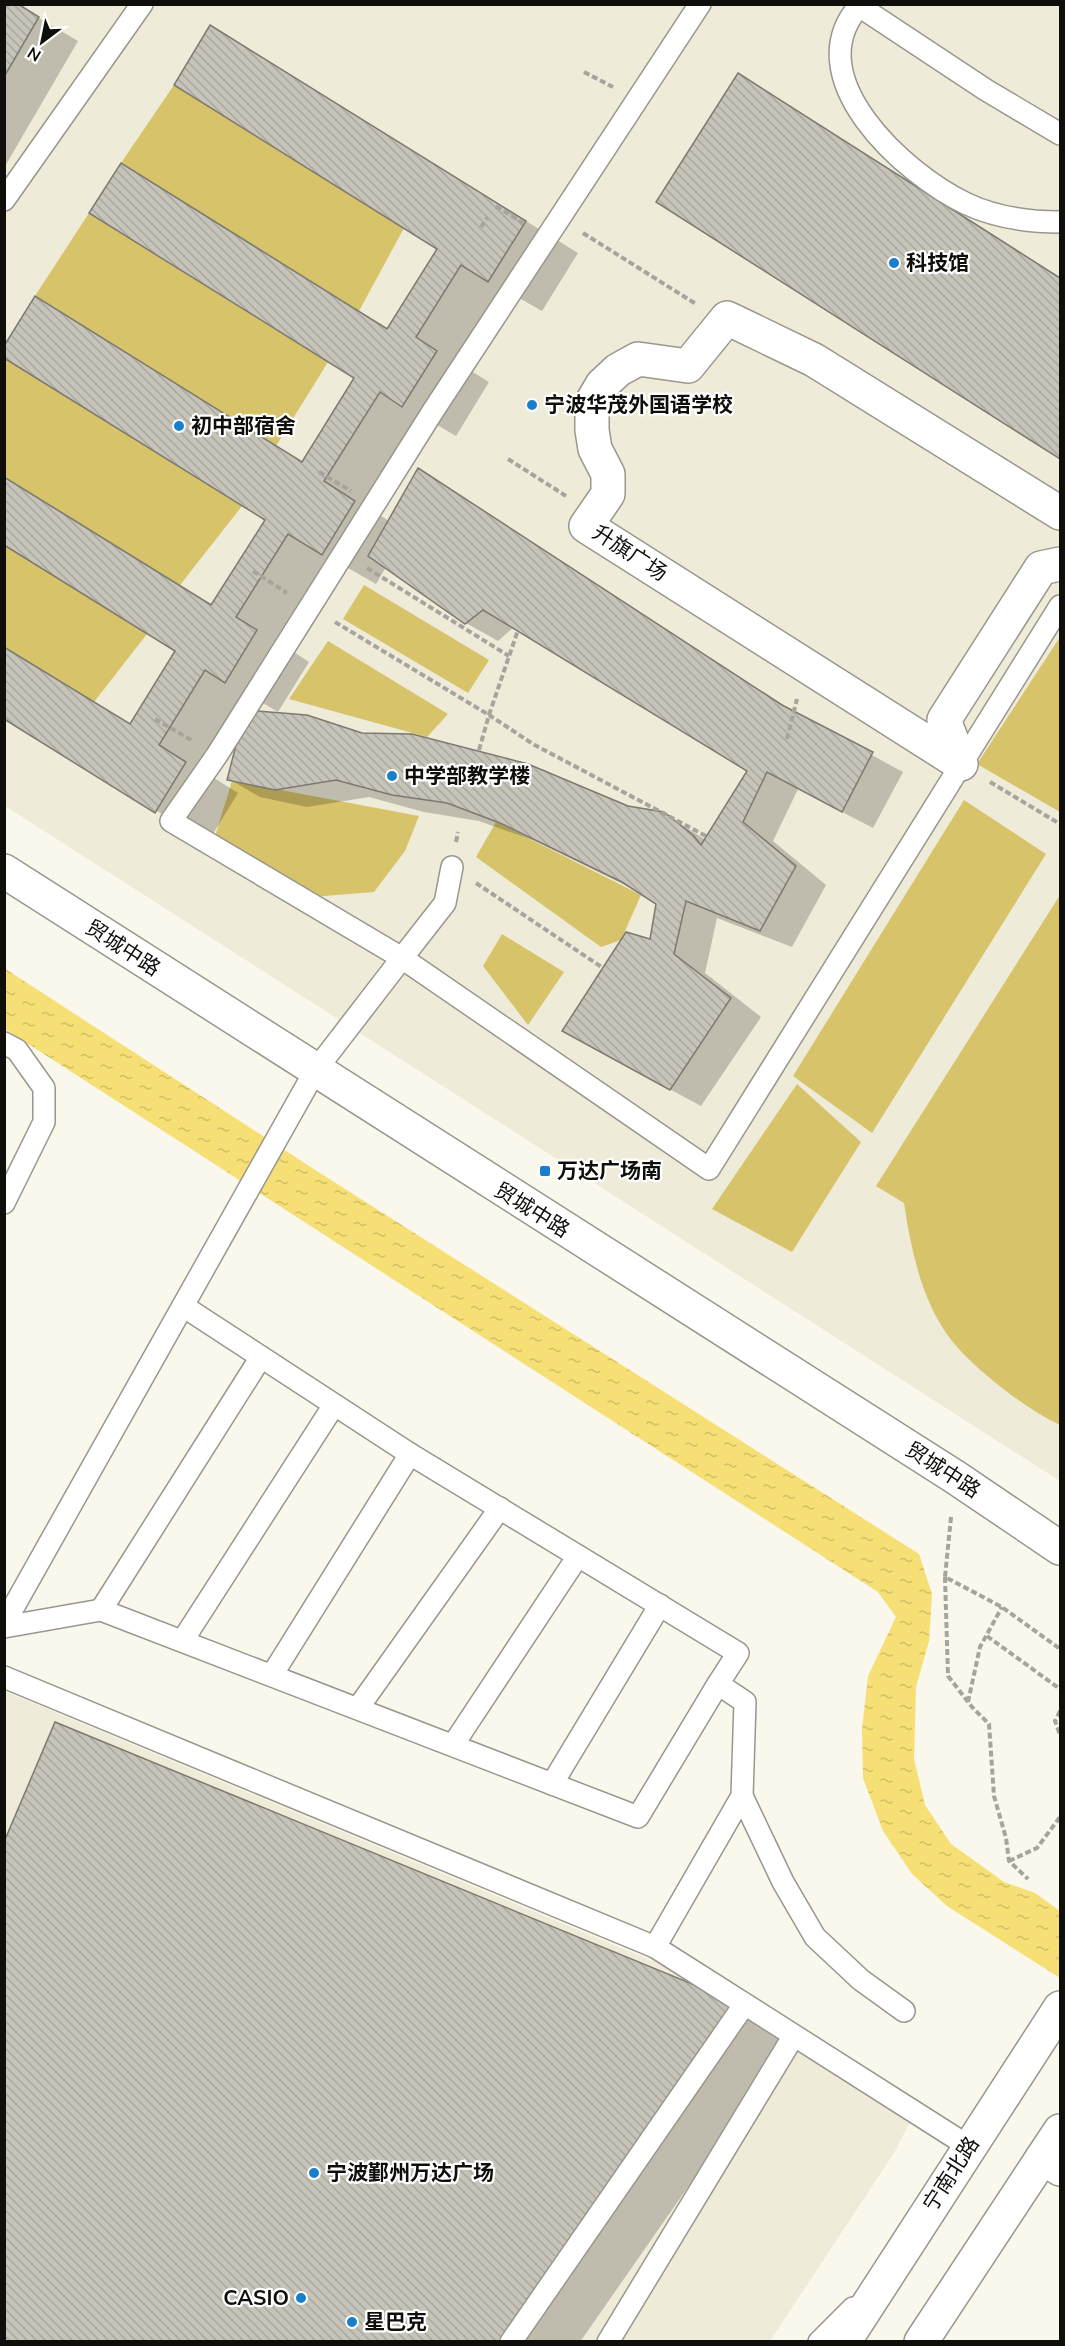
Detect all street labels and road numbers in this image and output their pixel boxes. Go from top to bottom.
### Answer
street label: 升旗广场 [588,518,673,586]
street label: 贸城中路 [81,913,166,981]
street label: 贸城中路 [490,1176,575,1242]
street label: 贸城中路 [901,1435,986,1503]
street label: 宁南北路 [916,2131,984,2216]

